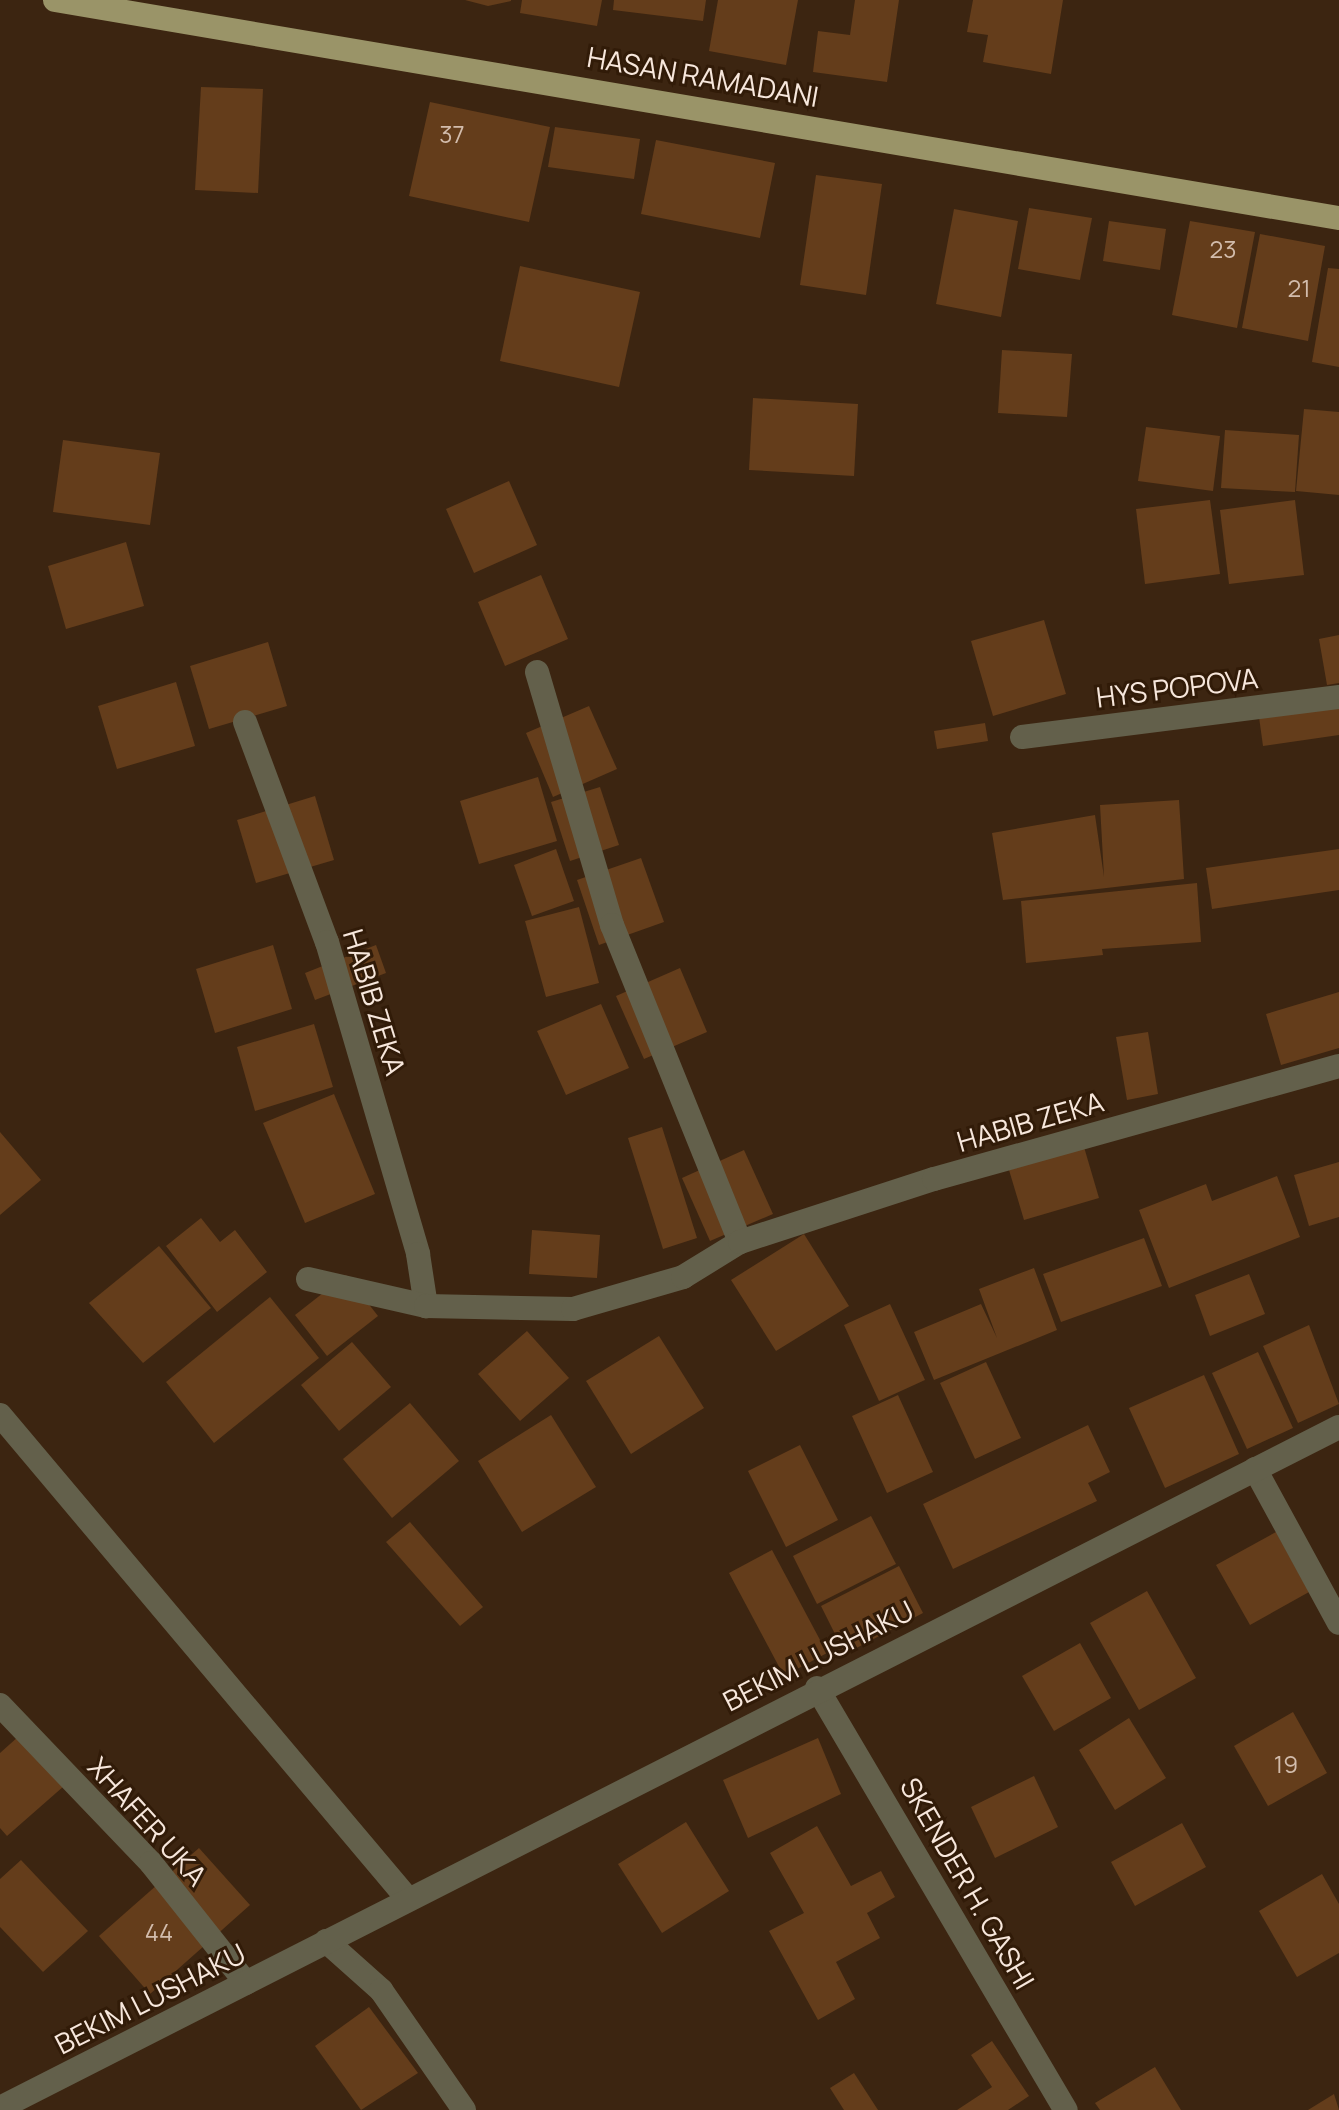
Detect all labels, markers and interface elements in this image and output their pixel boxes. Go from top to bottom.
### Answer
street label: HASAN RAMADANI [585,39,821,113]
house number: 37 [439,120,465,148]
house number: 23 [1210,235,1236,263]
house number: 21 [1287,274,1311,302]
street label: HYS POPOVA [1094,660,1260,714]
street label: HABIB ZEKA [337,925,413,1079]
street label: HABIB ZEKA [953,1084,1107,1158]
street label: BEKIM LUSHAKU [717,1593,919,1717]
street label: XHAFER UKA [82,1750,214,1892]
house number: 19 [1274,1750,1298,1778]
street label: SKENDER H. GASHI [894,1771,1042,1995]
house number: 44 [145,1918,173,1946]
street label: BEKIM LUSHAKU [49,1936,251,2060]

